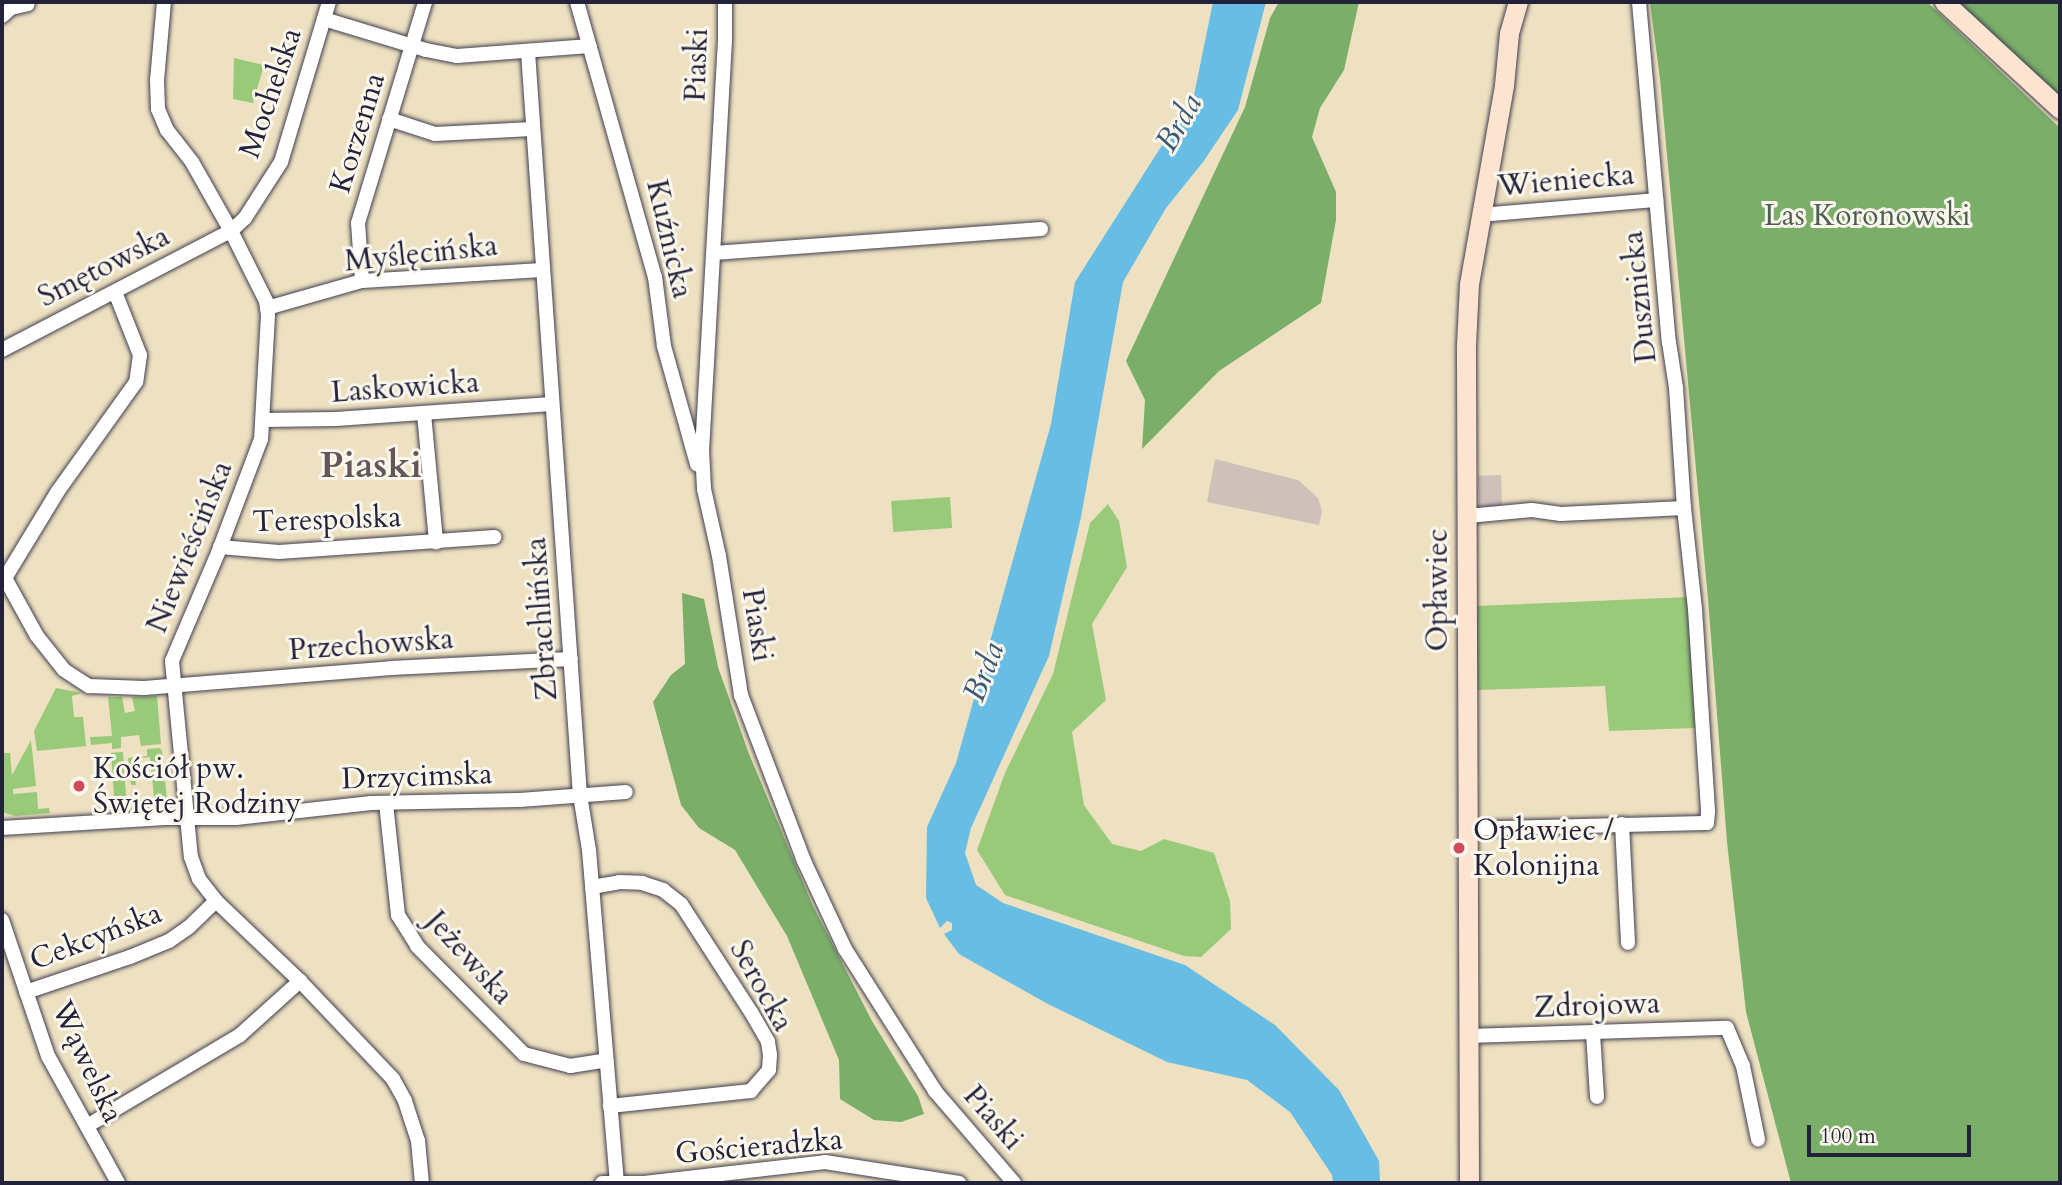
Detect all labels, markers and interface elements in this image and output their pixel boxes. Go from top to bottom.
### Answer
street label: Mochelska [232,23,310,163]
street label: Piaski [678,28,716,102]
street label: Korzenna [323,69,393,197]
water label: Brda [1147,87,1211,159]
street label: Wieniecka [1496,157,1636,205]
street label: Kuźnicka [638,176,700,302]
park label: Las Koronowski [1764,198,1970,234]
street label: Smętowska [32,219,176,315]
street label: Myślęcińska [343,228,499,280]
street label: Dusznicka [1615,229,1665,365]
street label: Laskowicka [330,365,480,411]
district label: Piaski [320,443,422,487]
street label: Niewieścińska [139,456,241,638]
street label: Terespolska [252,499,402,541]
street label: Opławiec [1420,529,1456,651]
street label: Zbrachlińska [518,536,566,702]
street label: Piaski [733,586,781,664]
street label: Przechowska [287,621,455,669]
water label: Brda [955,637,1013,707]
place label: Kościół pw. Świętej Rodziny [93,751,301,822]
street label: Drzycimska [341,756,493,798]
marker: Kościół pw. Świętej Rodziny [71,778,87,794]
place label: Opławiec / Kolonijna [1473,813,1614,884]
marker: Opławiec / Kolonijna [1451,840,1467,856]
street label: Cekcyńska [25,895,167,979]
street label: Jeżewska [418,904,520,1012]
street label: Serocka [721,934,801,1038]
street label: Zdrojowa [1533,986,1661,1026]
street label: Wąwelska [43,995,131,1129]
street label: Piaski [955,1078,1031,1158]
scale bar [1810,1112,1974,1156]
street label: Gościeradzka [674,1122,844,1172]
text: 100 m [1820,1122,1876,1151]

